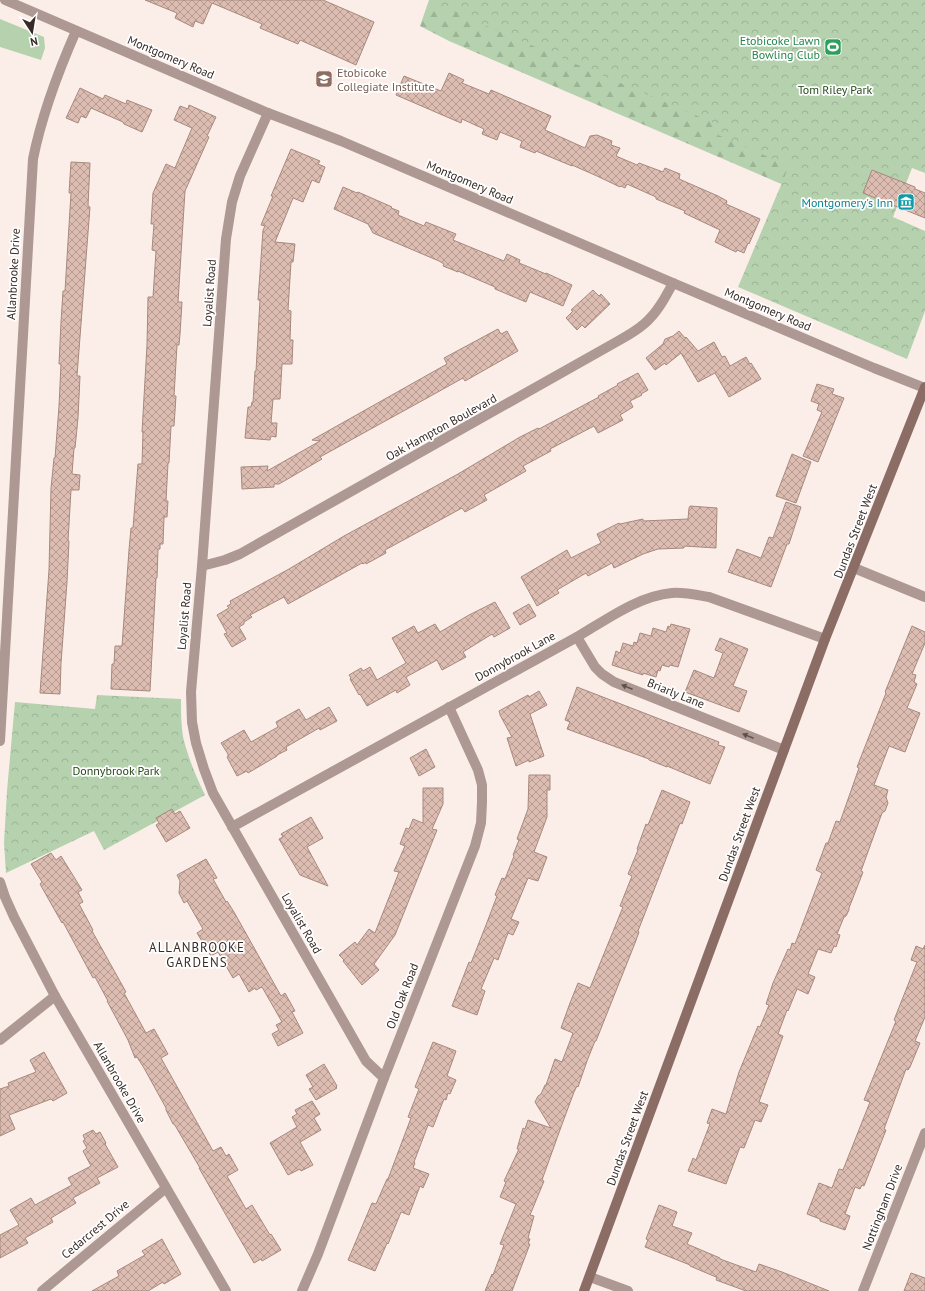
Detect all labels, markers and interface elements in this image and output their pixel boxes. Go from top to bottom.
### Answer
north arrow [12,12,52,52]
street label: Montgomery Road [125,32,217,82]
place label: Etobicoke Lawn Bowling Club [740,33,820,62]
text: N [29,34,39,49]
sports icon: Etobicoke Lawn Bowling Club [823,37,843,57]
place label: Etobicoke Collegiate Institute [337,65,435,94]
school or university icon: Etobicoke Collegiate Institute [314,69,334,89]
park label: Tom Riley Park [798,82,873,97]
street label: Montgomery Road [424,157,516,207]
museum icon: Montgomery's Inn [896,192,916,212]
place label: Montgomery's Inn [801,195,893,210]
street label: Allanbrooke Drive [3,228,23,320]
street label: Loyalist Road [199,259,219,327]
street label: Montgomery Road [722,284,814,334]
street label: Oak Hampton Boulevard [383,390,499,464]
street label: Dundas Street West [830,482,880,580]
street label: Loyalist Road [174,582,194,650]
street label: Donnybrook Lane [472,628,558,684]
street label: Briarly Lane [645,675,707,711]
one-way arrow [621,684,633,690]
one-way arrow [741,732,753,738]
park label: Donnybrook Park [72,763,160,778]
street label: Dundas Street West [715,785,763,883]
street label: Loyalist Road [279,890,325,956]
district label: ALLANBROOKE GARDENS [149,939,245,971]
street label: Old Oak Road [383,961,421,1031]
street label: Allanbrooke Drive [91,1039,149,1125]
street label: Dundas Street West [603,1089,651,1187]
street label: Nottingham Drive [859,1162,905,1252]
street label: Cedarcrest Drive [58,1196,132,1262]

